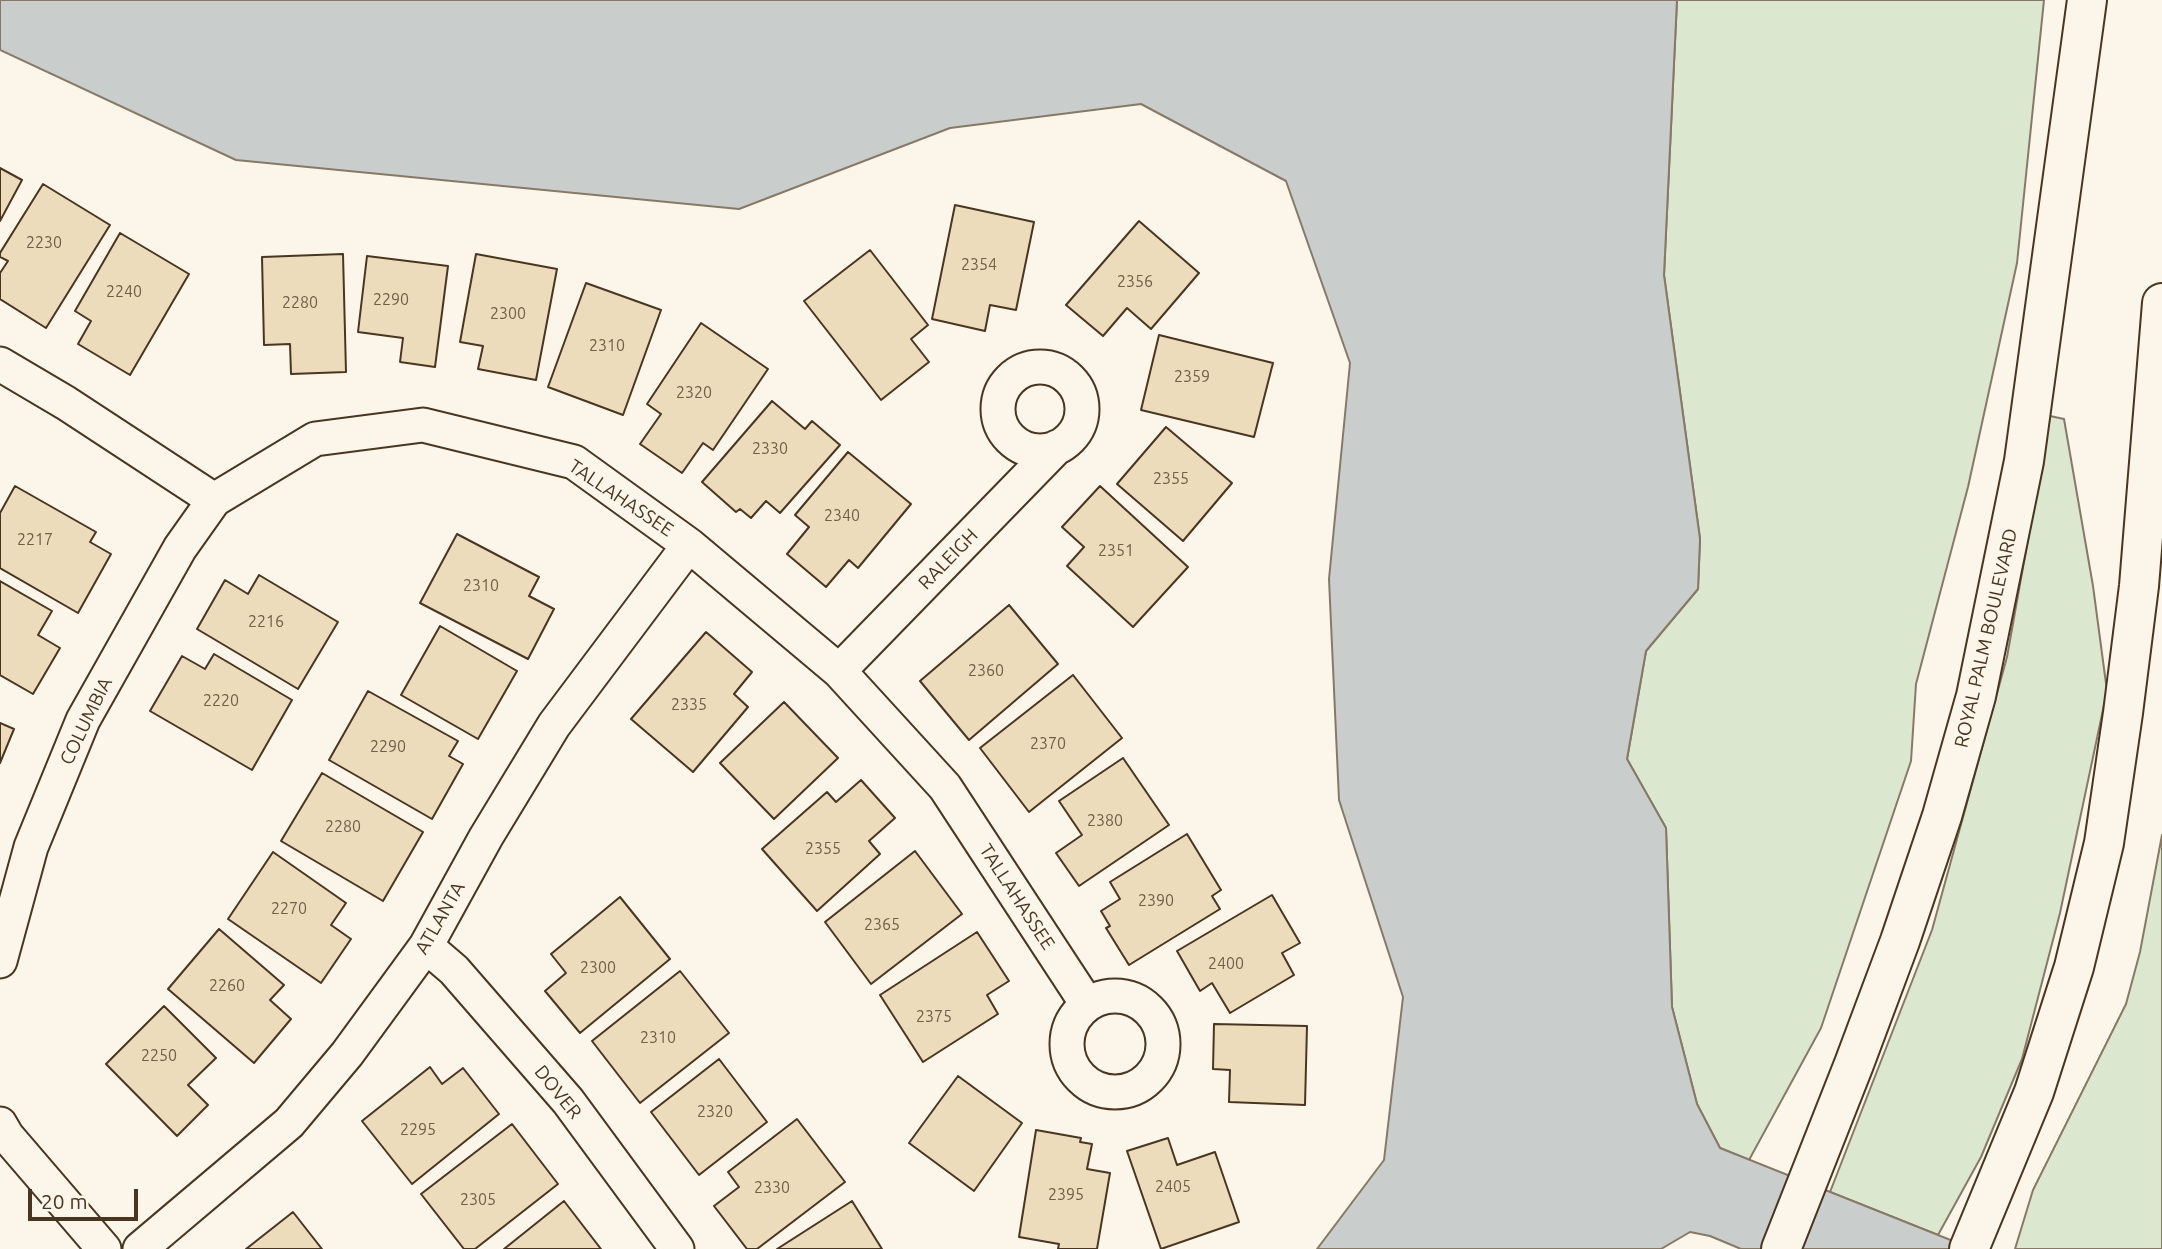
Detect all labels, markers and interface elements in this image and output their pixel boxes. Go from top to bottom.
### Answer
house number: 2230 [26,233,62,253]
house number: 2354 [961,255,997,275]
house number: 2356 [1117,272,1153,292]
house number: 2240 [106,282,142,302]
house number: 2290 [373,290,409,310]
house number: 2280 [282,293,318,313]
house number: 2300 [490,304,526,324]
house number: 2310 [589,336,625,356]
house number: 2359 [1174,367,1210,387]
house number: 2320 [676,383,712,403]
house number: 2330 [752,439,788,459]
street label: TALLAHASSEE [564,455,678,541]
house number: 2355 [1153,469,1189,489]
house number: 2340 [824,506,860,526]
street label: RALEIGH [913,524,983,594]
street label: ROYAL PALM BOULEVARD [1950,526,2022,750]
house number: 2217 [17,530,53,550]
house number: 2351 [1098,541,1134,561]
house number: 2310 [463,576,499,596]
house number: 2216 [248,612,284,632]
house number: 2360 [968,661,1004,681]
street label: COLUMBIA [55,674,117,768]
house number: 2220 [203,691,239,711]
house number: 2335 [671,695,707,715]
house number: 2370 [1030,734,1066,754]
house number: 2290 [370,737,406,757]
house number: 2380 [1087,811,1123,831]
house number: 2280 [325,817,361,837]
house number: 2355 [805,839,841,859]
street label: TALLAHASSEE [974,840,1060,954]
street label: ATLANTA [410,878,470,958]
house number: 2390 [1138,891,1174,911]
house number: 2270 [271,899,307,919]
house number: 2365 [864,915,900,935]
house number: 2400 [1208,954,1244,974]
house number: 2300 [580,958,616,978]
house number: 2260 [209,976,245,996]
house number: 2375 [916,1007,952,1027]
house number: 2310 [640,1028,676,1048]
house number: 2250 [141,1046,177,1066]
street label: DOVER [529,1061,587,1123]
house number: 2320 [697,1102,733,1122]
house number: 2295 [400,1120,436,1140]
scale bar [32,1176,142,1220]
house number: 2405 [1155,1177,1191,1197]
house number: 2330 [754,1178,790,1198]
house number: 2395 [1048,1185,1084,1205]
text: 20 m [41,1189,88,1213]
house number: 2305 [460,1190,496,1210]

